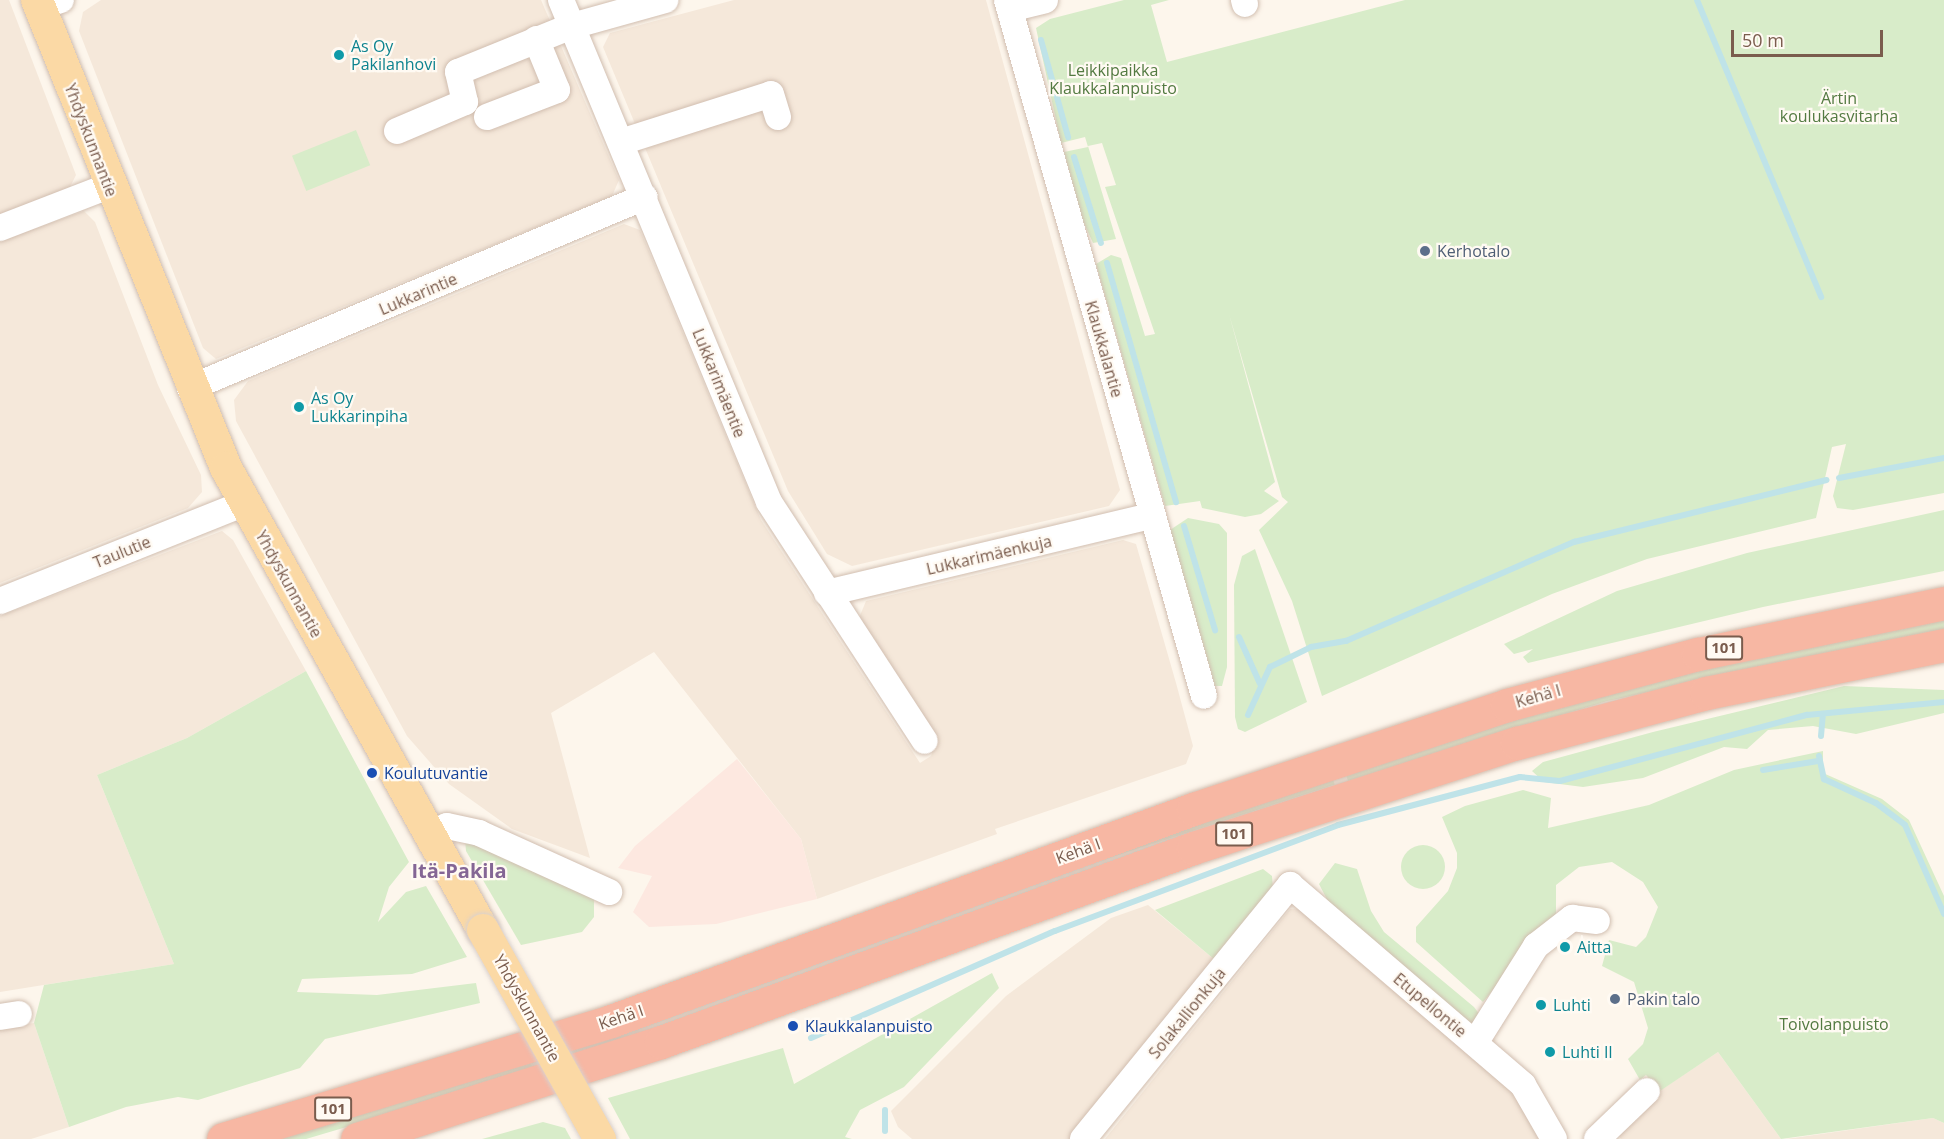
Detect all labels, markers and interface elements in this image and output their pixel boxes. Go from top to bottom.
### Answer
scale bar [1734,18,1886,56]
text: 50 m [1742,28,1784,52]
place label: As Oy Pakilanhovi [351,36,436,74]
marker: As Oy Pakilanhovi [332,48,346,62]
park label: Leikkipaikka Klaukkalanpuisto [1049,60,1177,98]
street label: Yhdyskunnantie [61,81,121,199]
park label: Ärtin koulukasvitarha [1780,88,1898,126]
place label: Kerhotalo [1437,241,1510,261]
marker: Kerhotalo [1418,244,1432,258]
street label: Lukkarintie [376,269,460,319]
street label: Klaukkalantie [1081,298,1127,400]
street label: Lukkarimäentie [688,326,750,440]
place label: As Oy Lukkarinpiha [311,388,408,426]
marker: As Oy Lukkarinpiha [292,400,306,414]
street label: Yhdyskunnantie [252,527,326,641]
street label: Lukkarimäenkuja [924,531,1054,579]
street label: Taulutie [91,532,153,572]
road number: 101 [1704,636,1744,660]
street label: Kehä I [1513,680,1563,712]
place label: Koulutuvantie [384,763,488,783]
marker: Koulutuvantie [365,766,379,780]
road number: 101 [1214,822,1254,846]
street label: Kehä I [1053,834,1103,868]
district label: Itä-Pakila [411,858,507,882]
place label: Aitta [1577,937,1611,957]
marker: Aitta [1558,940,1572,954]
street label: Yhdyskunnantie [490,951,564,1065]
street label: Solakallionkuja [1145,964,1229,1062]
street label: Etupellontie [1390,969,1470,1041]
place label: Pakin talo [1627,989,1700,1009]
marker: Pakin talo [1608,992,1622,1006]
place label: Luhti [1553,995,1591,1015]
marker: Luhti [1534,998,1548,1012]
street label: Kehä I [596,1000,646,1034]
park label: Toivolanpuisto [1779,1014,1889,1034]
place label: Klaukkalanpuisto [805,1016,933,1036]
marker: Klaukkalanpuisto [786,1019,800,1033]
place label: Luhti II [1562,1042,1613,1062]
marker: Luhti II [1543,1045,1557,1059]
road number: 101 [314,1097,352,1121]

